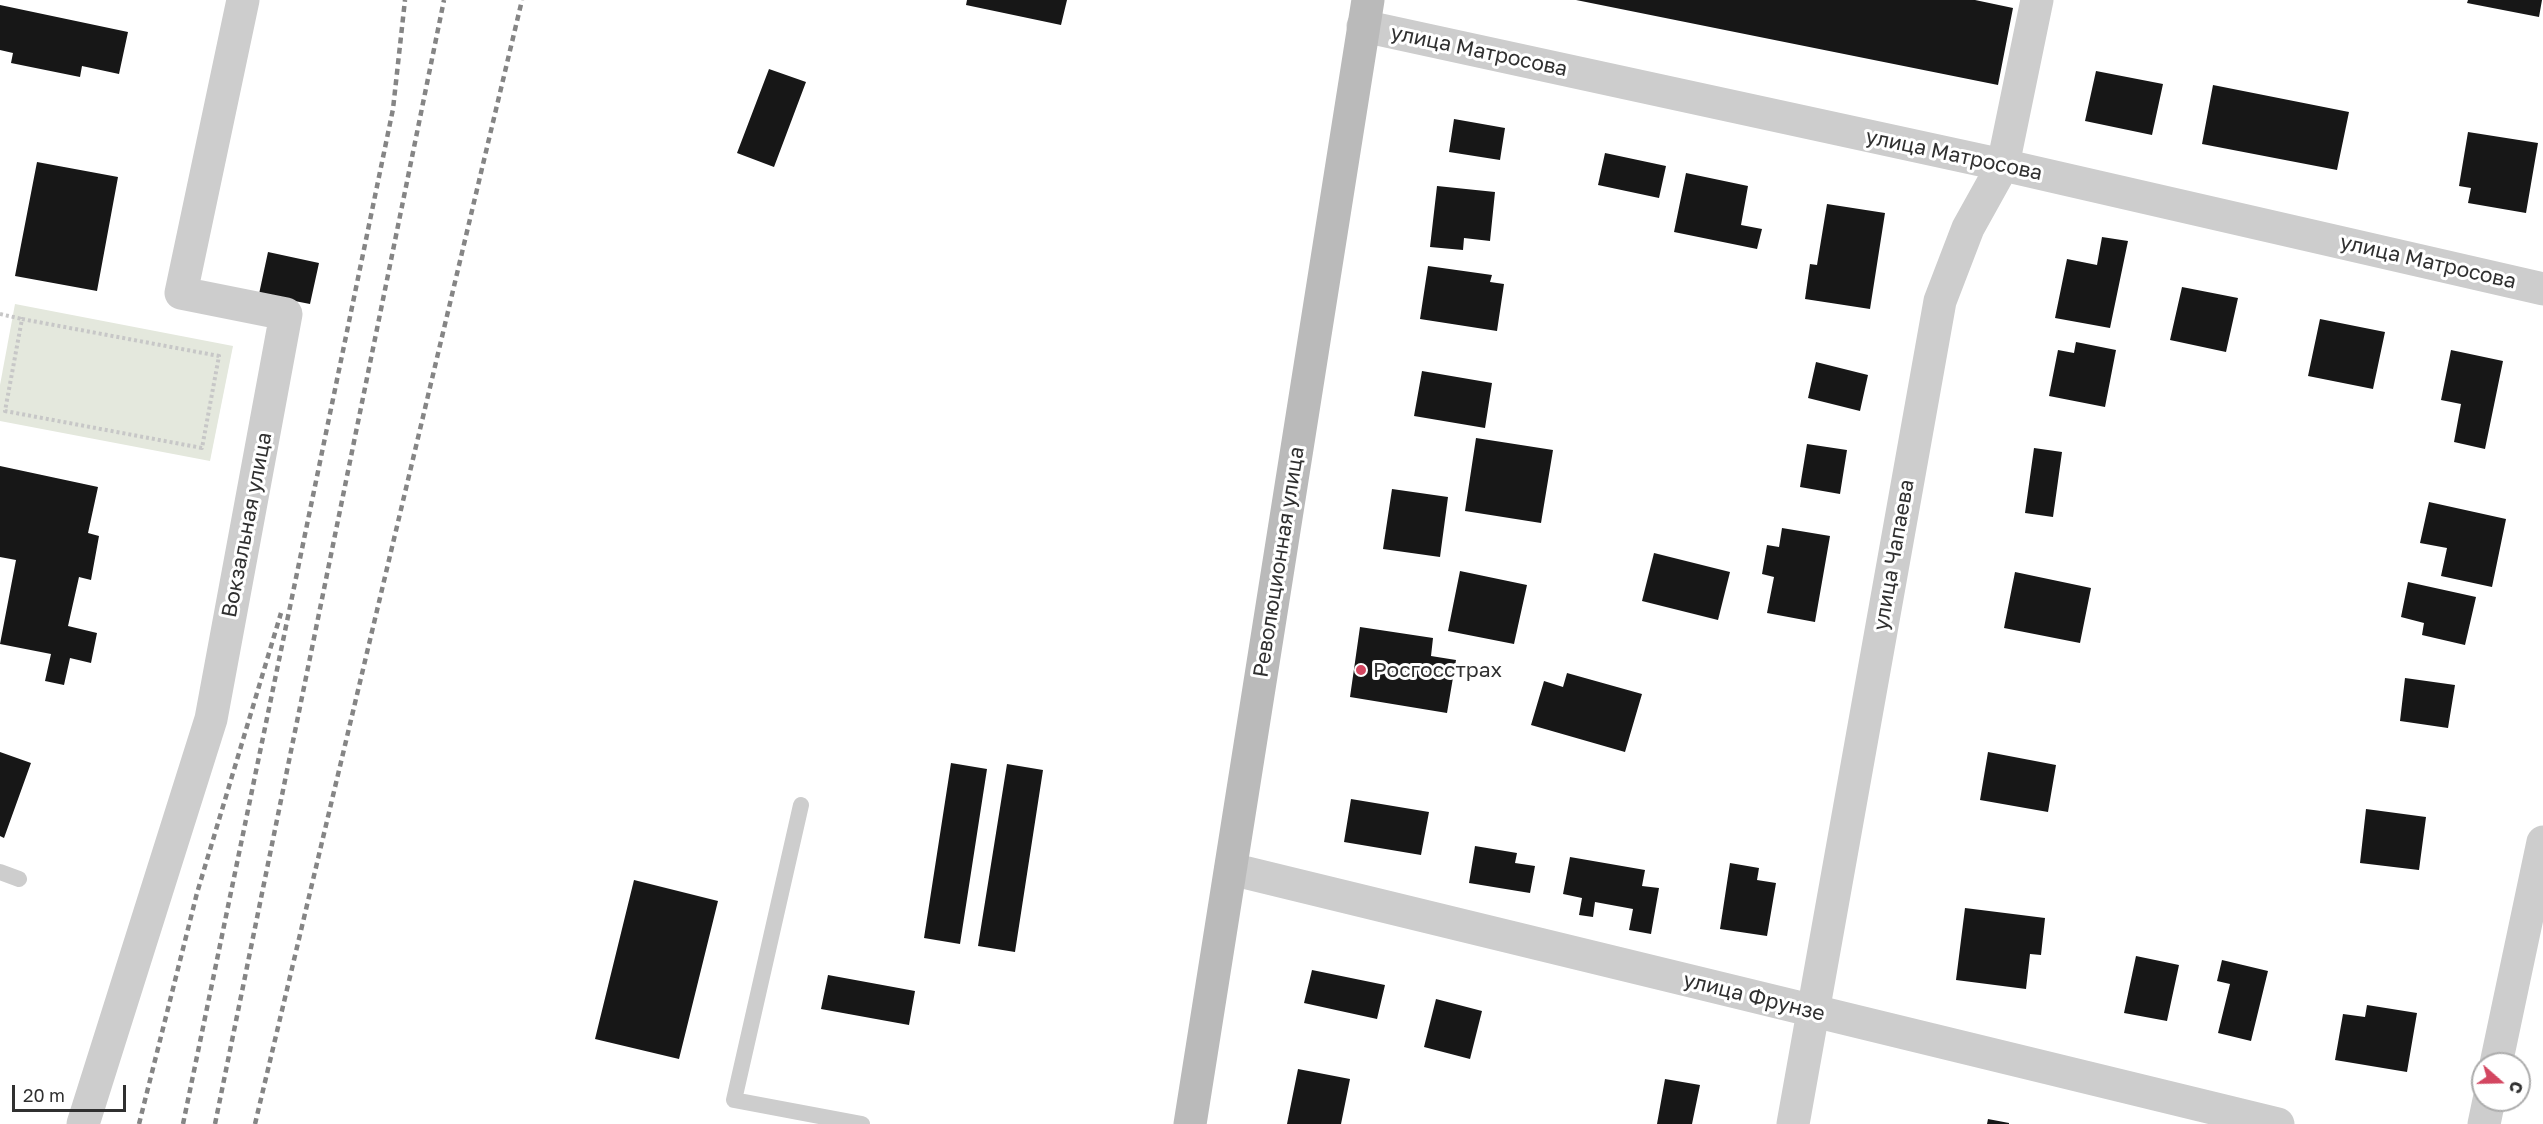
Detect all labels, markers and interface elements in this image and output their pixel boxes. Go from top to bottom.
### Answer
street label: улица Матросова [1388,20,1570,82]
street label: улица Матросова [1863,124,2045,186]
street label: улица Матросова [2337,229,2519,295]
street label: Вокзальная улица [217,430,277,620]
street label: Революционная улица [1248,445,1310,679]
street label: улица Чапаева [1868,477,1920,633]
place label: Росгосстрах [1373,657,1502,683]
marker: Росгосстрах [1354,663,1368,677]
street label: улица Фрунзе [1681,967,1827,1027]
north arrow [2471,1052,2531,1112]
scale bar [15,1073,129,1111]
text: С [2505,1079,2527,1096]
text: 20 m [23,1084,65,1106]

